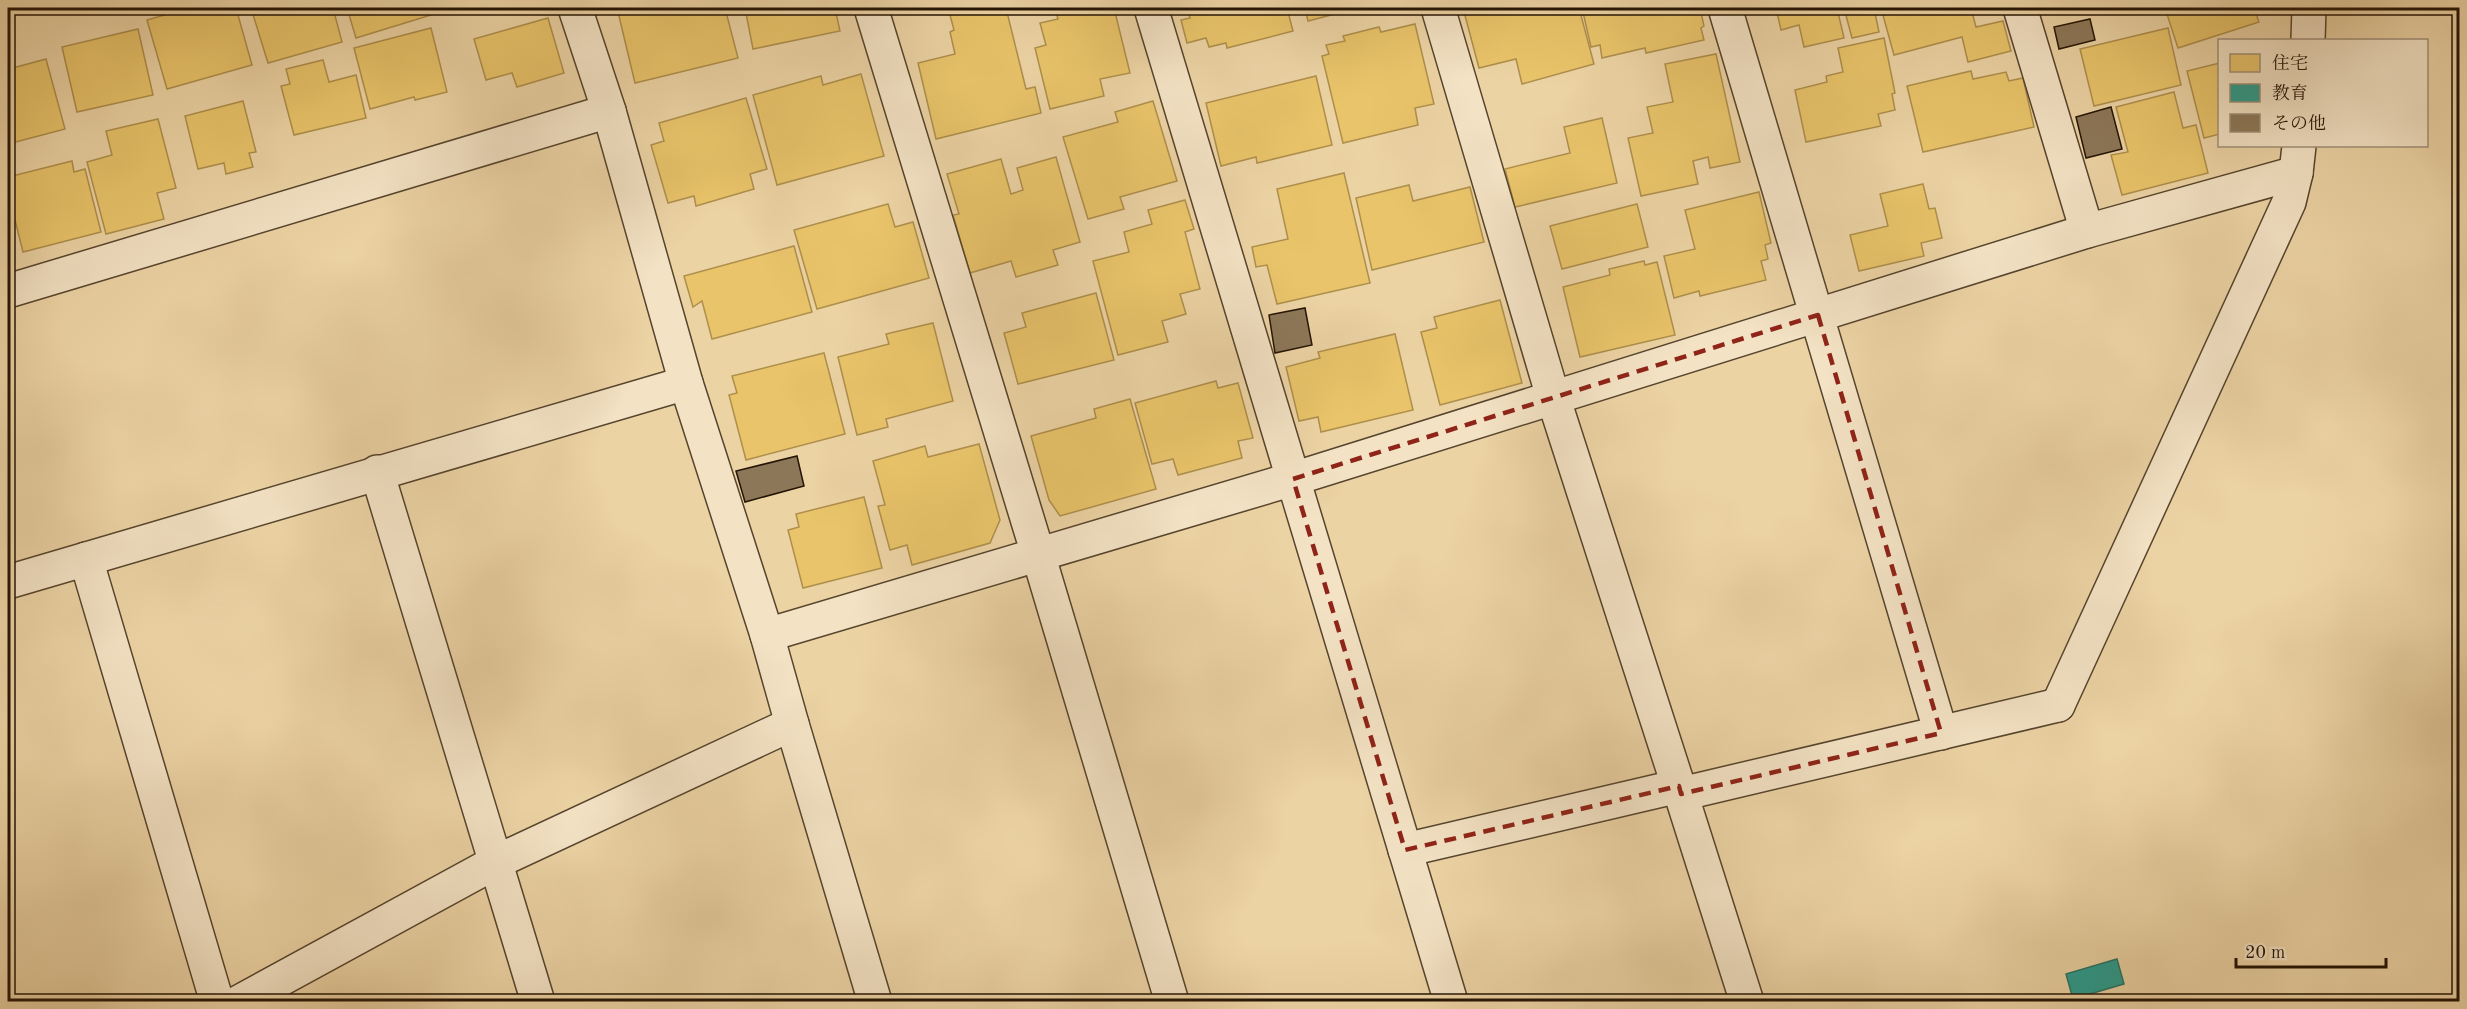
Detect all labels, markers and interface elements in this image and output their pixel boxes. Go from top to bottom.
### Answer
legend [2218,39,2428,147]
text: 住宅 [2272,53,2308,73]
text: 教育 [2272,83,2308,103]
text: その他 [2272,114,2326,133]
scale bar [2236,931,2386,969]
text: 20 m [2245,944,2285,962]

